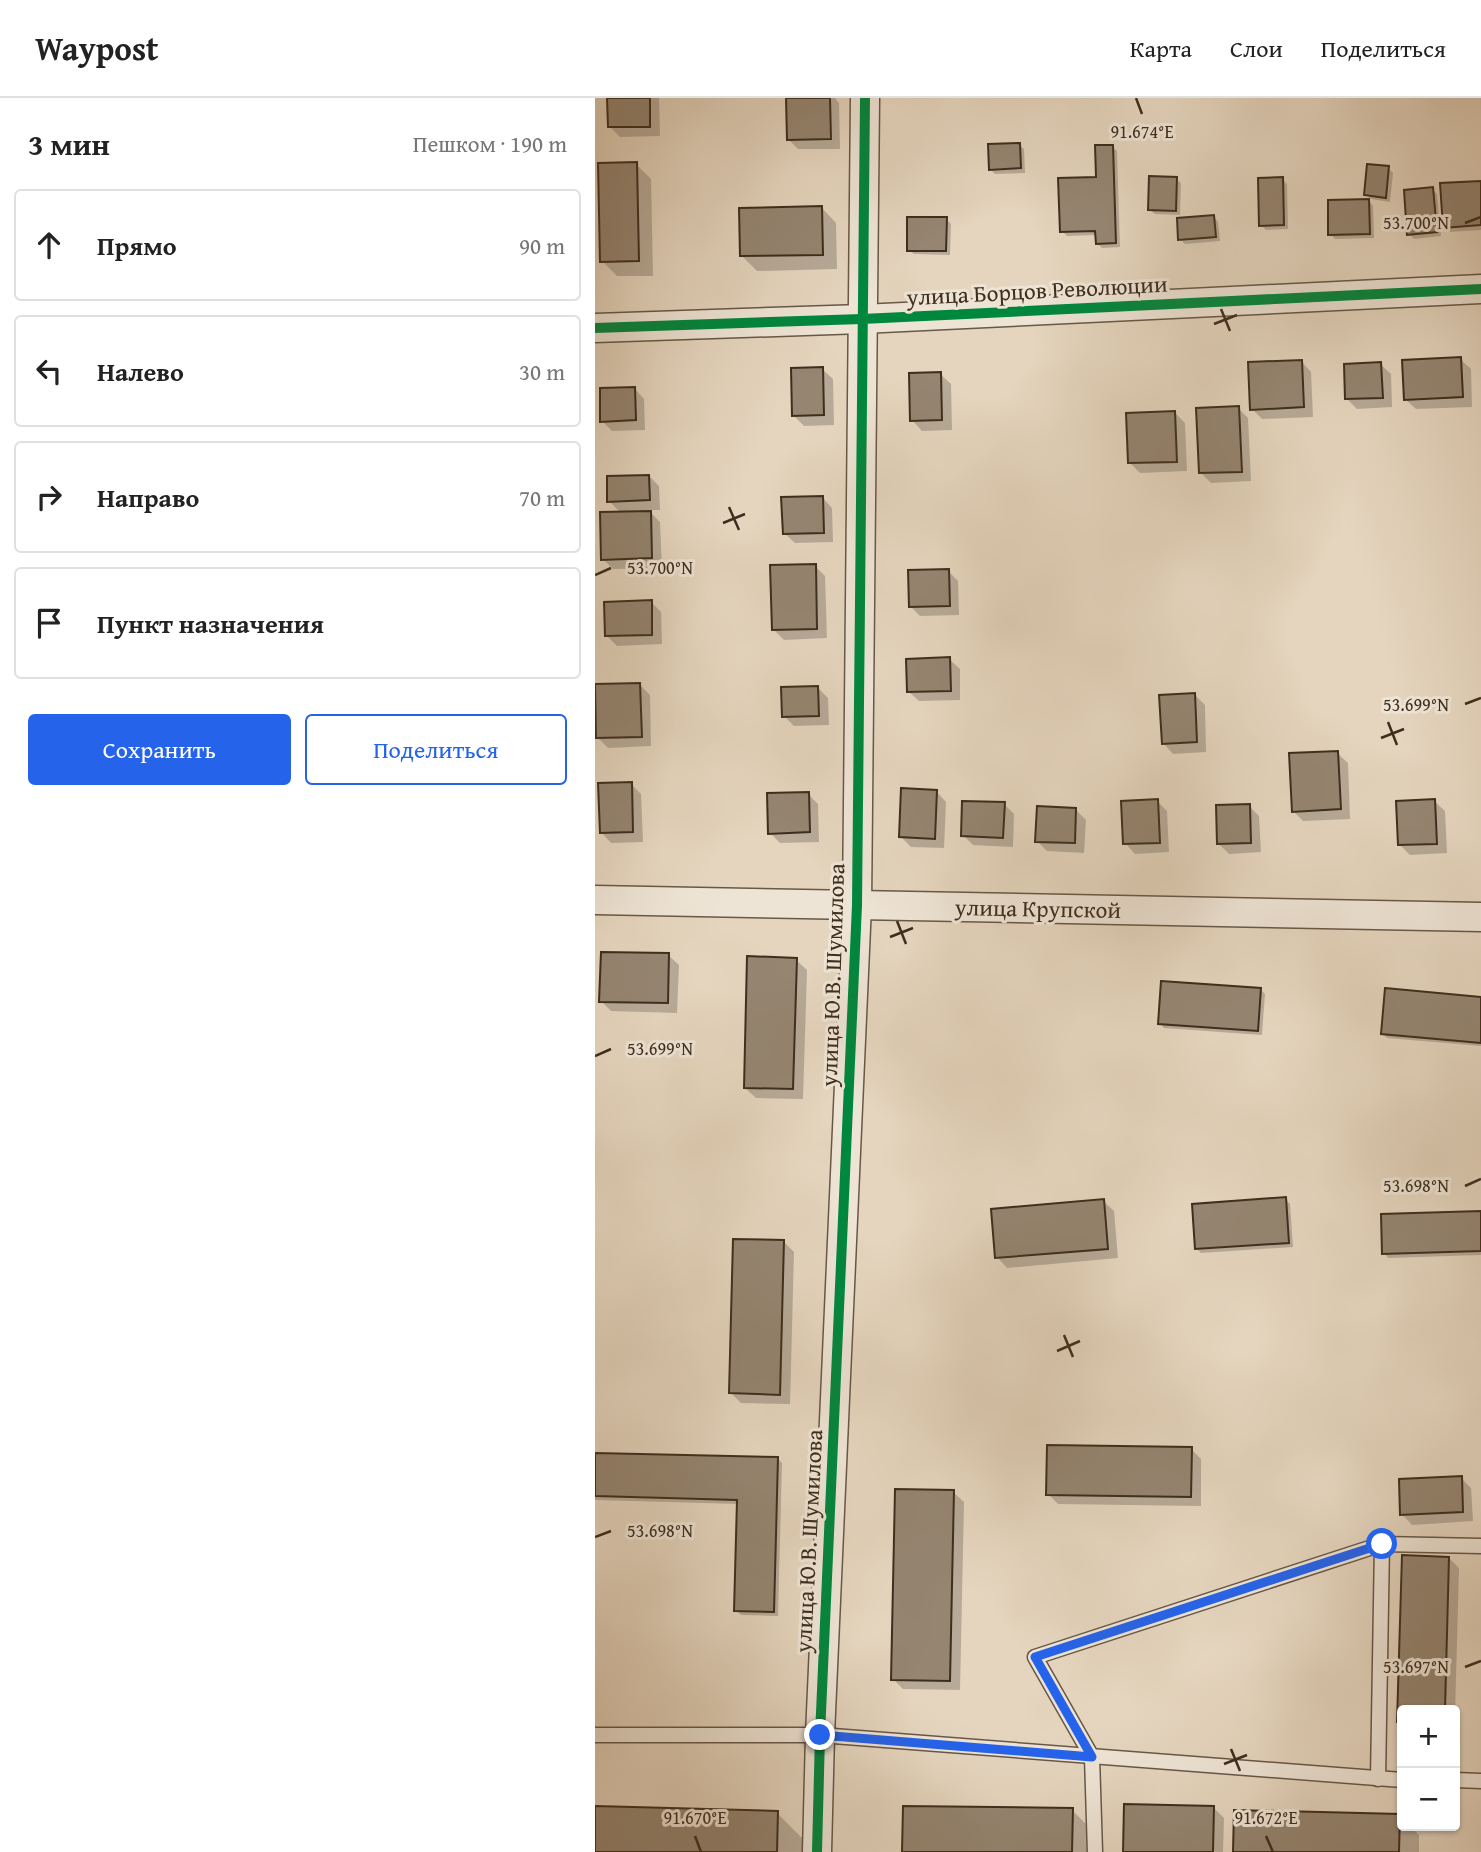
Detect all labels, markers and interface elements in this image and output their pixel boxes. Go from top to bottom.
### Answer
text: Waypost [35,24,159,72]
text: Карта [1130,31,1192,66]
text: Слои [1230,31,1283,66]
text: Поделиться [1321,31,1446,66]
text: 91.674°E [1110,118,1174,145]
text: 3 мин [28,122,110,166]
text: Пешком · 190 m [413,127,567,160]
text: 53.700°N [1383,209,1449,236]
icon: ahead [30,226,68,264]
text: Прямо [97,226,177,265]
text: 90 m [519,229,565,262]
street label: улица Борцов Революции [905,267,1169,313]
icon: left [30,352,68,390]
text: Налево [97,352,184,391]
text: 30 m [519,355,565,388]
icon: right [30,478,68,516]
text: Направо [97,478,199,517]
text: 70 m [519,481,565,514]
text: 53.700°N [627,554,693,581]
icon: arrive [30,604,68,642]
text: Пункт назначения [97,604,324,643]
text: 53.699°N [1383,691,1449,718]
button: Сохранить [28,714,291,785]
button: Поделиться [305,714,567,785]
street label: улица Ю.В. Шумилова [812,863,852,1088]
street label: улица Крупской [954,890,1122,926]
text: 53.699°N [627,1035,693,1062]
text: 53.698°N [1383,1172,1449,1199]
street label: улица Ю.В. Шумилова [786,1428,830,1655]
text: 53.698°N [627,1517,693,1544]
route start [1366,1528,1397,1559]
text: 53.697°N [1383,1653,1449,1680]
map controls [1397,1705,1460,1831]
button: + [1397,1705,1460,1768]
route end [804,1719,835,1750]
button: − [1397,1768,1460,1831]
text: 91.670°E [663,1804,727,1831]
text: 91.672°E [1234,1804,1298,1831]

